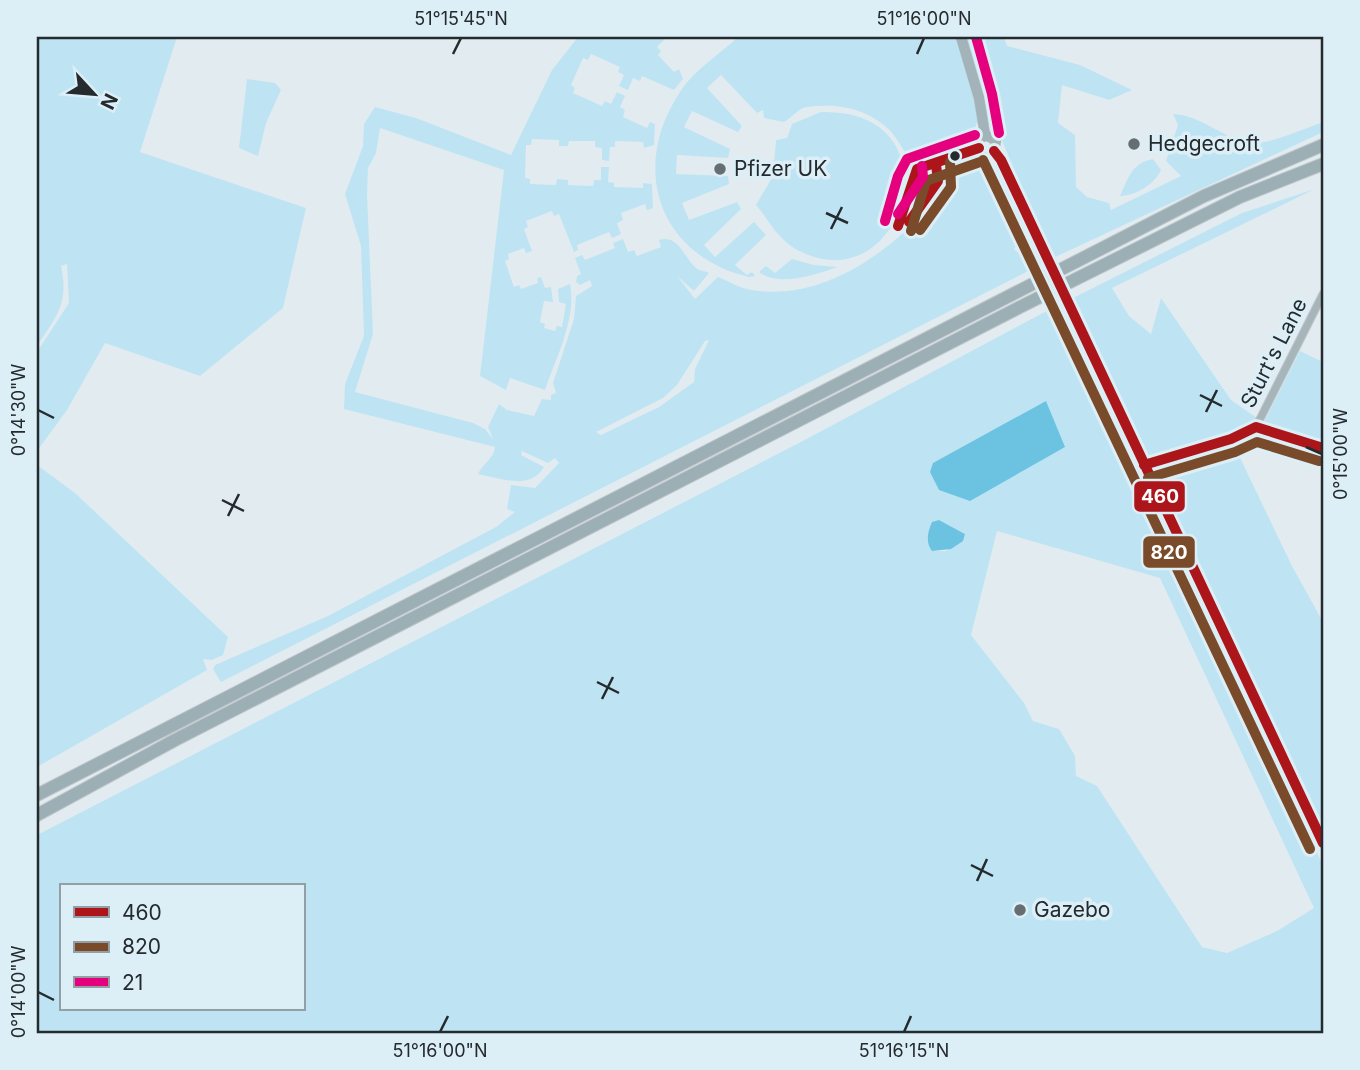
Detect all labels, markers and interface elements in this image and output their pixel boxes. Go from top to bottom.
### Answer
text: 51°15'45"N [414,8,508,29]
text: 51°16'00"N [876,8,972,29]
north arrow [60,60,130,130]
text: N [95,90,122,113]
place label: Hedgecroft [1148,131,1260,156]
marker: Hedgecroft [1126,136,1142,152]
unlabelled marker [948,149,962,163]
place label: Pfizer UK [734,156,827,181]
marker: Pfizer UK [712,161,728,177]
street label: Sturt's Lane [1235,294,1312,412]
text: 0°14'30"W [8,363,29,456]
text: 0°15'00"W [1330,408,1351,500]
line badge: 460 [1133,480,1186,513]
text: 460 [1141,485,1179,508]
line badge: 820 [1142,535,1196,569]
text: 820 [1150,541,1188,564]
legend [60,884,304,1010]
place label: Gazebo [1034,897,1110,922]
text: 460 [122,900,162,925]
marker: Gazebo [1012,902,1028,918]
text: 820 [122,934,161,959]
text: 0°14'00"W [8,945,29,1038]
text: 21 [122,970,143,995]
text: 51°16'00"N [392,1040,488,1061]
text: 51°16'15"N [859,1040,949,1061]

